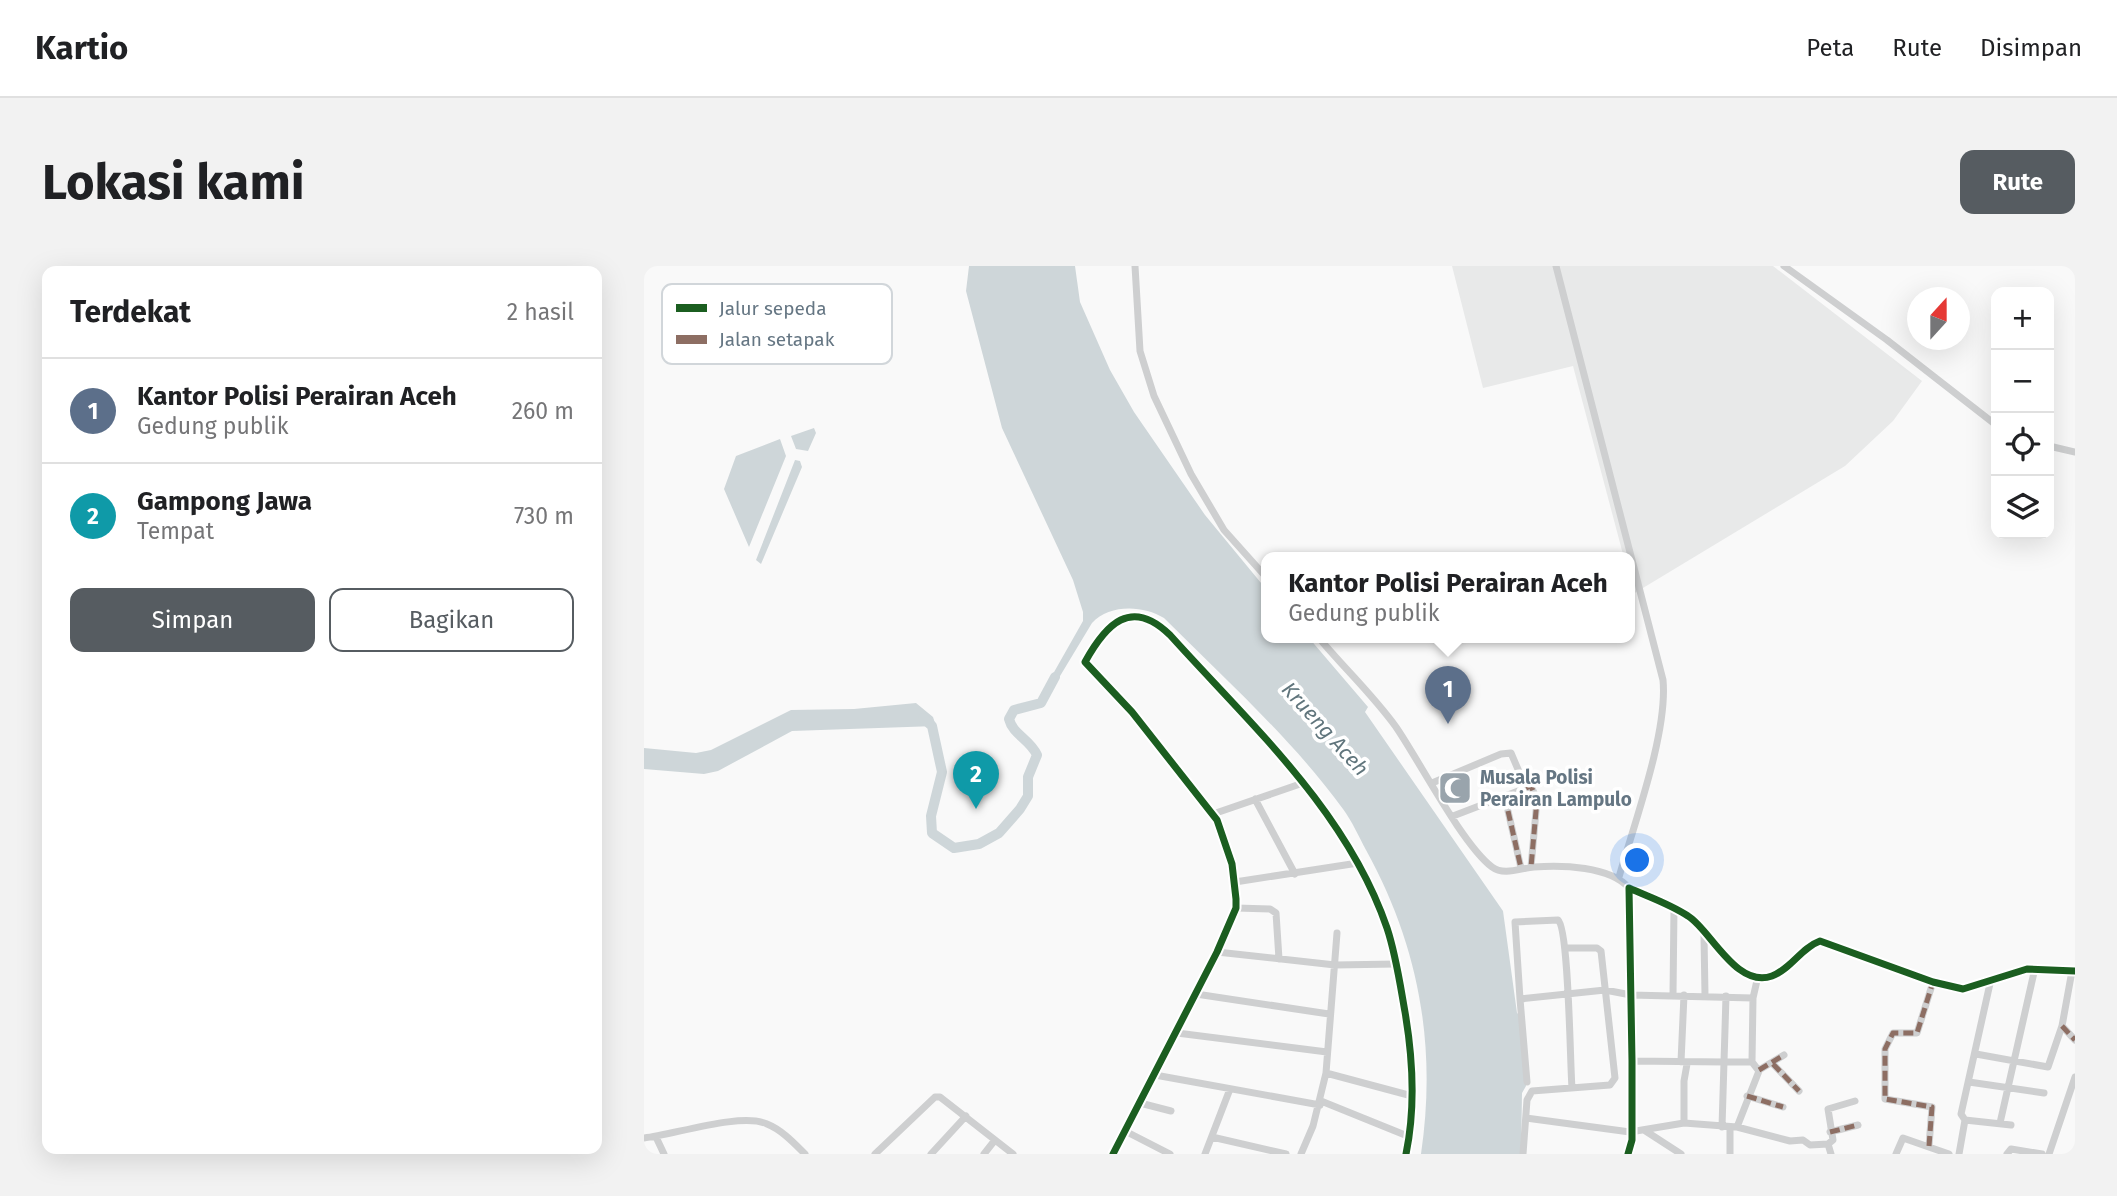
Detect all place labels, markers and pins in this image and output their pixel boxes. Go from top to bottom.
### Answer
pin: 1 [1425,666,1471,724]
pin: 2 [953,751,999,809]
place label: Musala Polisi Perairan Lampulo [1480,766,1632,811]
mosque icon: Musala Polisi Perairan Lampulo [1436,769,1474,807]

